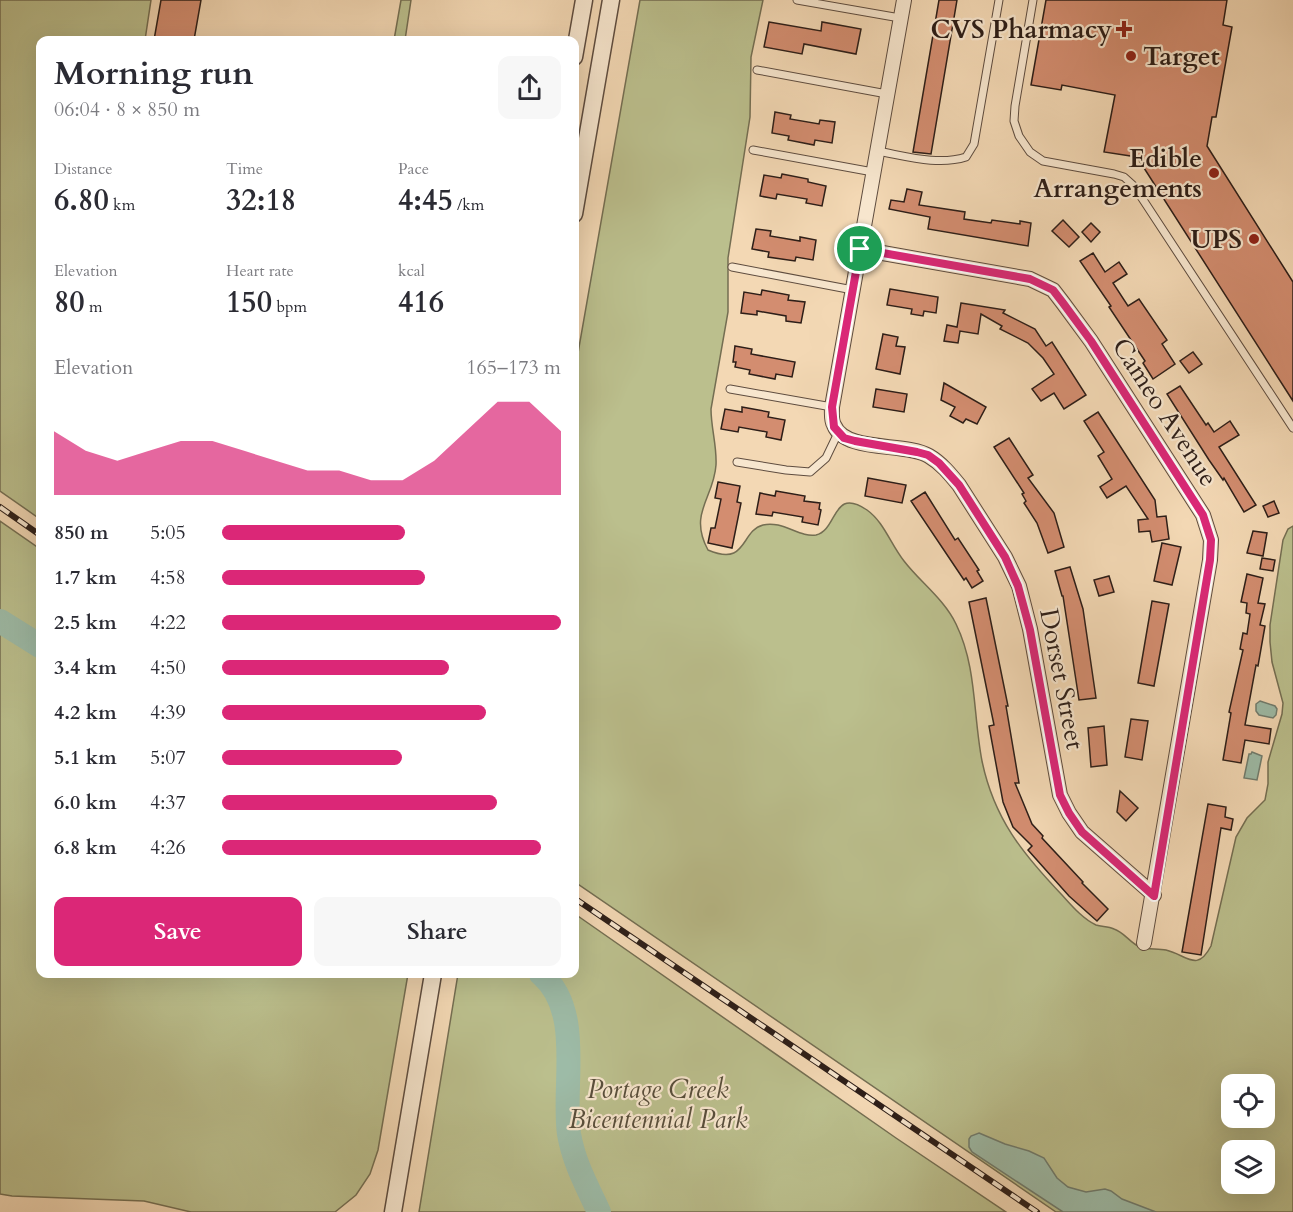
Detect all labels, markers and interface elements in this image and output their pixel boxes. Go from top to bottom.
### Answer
place label: CVS Pharmacy [931,12,1112,47]
marker: CVS Pharmacy [1117,22,1131,36]
place label: Target [1143,39,1220,74]
marker: Target [1124,49,1138,63]
text: Morning run [54,51,254,96]
button: share [498,56,561,119]
text: 06:04 · 8 × 850 m [54,96,200,123]
place label: Edible Arrangements [1034,141,1202,206]
text: Distance [54,158,112,180]
text: Time [226,158,263,180]
text: Pace [398,158,429,180]
marker: Edible Arrangements [1207,166,1221,180]
text: 6.80 [54,180,109,221]
text: 32:18 [226,180,296,221]
text: 4:45 [398,180,453,221]
text: km [109,194,135,216]
text: /km [453,194,484,216]
place label: UPS [1190,222,1242,257]
pin [834,223,885,274]
icon: arrive [843,232,876,265]
marker: UPS [1247,232,1261,246]
text: Elevation [54,260,118,282]
text: Heart rate [226,260,294,282]
text: kcal [398,260,425,282]
text: 80 [54,282,85,323]
text: 150 [226,282,272,323]
text: 416 [398,282,444,323]
text: m [85,296,103,318]
text: bpm [272,296,307,318]
street label: Cameo Avenue [1104,331,1226,493]
text: Elevation [54,354,133,381]
text: 165–173 m [466,354,561,381]
text: 850 m [54,519,109,546]
text: 5:05 [150,519,186,546]
text: 1.7 km [54,564,117,591]
text: 4:58 [150,564,186,591]
street label: Dorset Street [1031,606,1093,752]
text: 2.5 km [54,609,117,636]
text: 4:22 [150,609,186,636]
text: 3.4 km [54,654,117,681]
text: 4:50 [150,654,186,681]
text: 4.2 km [54,699,117,726]
text: 4:39 [150,699,186,726]
text: 5.1 km [54,744,117,771]
text: 5:07 [150,744,186,771]
text: 6.0 km [54,789,117,816]
text: 4:37 [150,789,186,816]
text: 6.8 km [54,834,117,861]
text: 4:26 [150,834,186,861]
button: Save [54,897,302,966]
button: Share [314,897,561,966]
park label: Portage Creek Bicentennial Park [568,1072,748,1137]
map controls [1221,1074,1275,1194]
button: locate [1221,1074,1275,1128]
button: layers [1221,1140,1275,1194]

